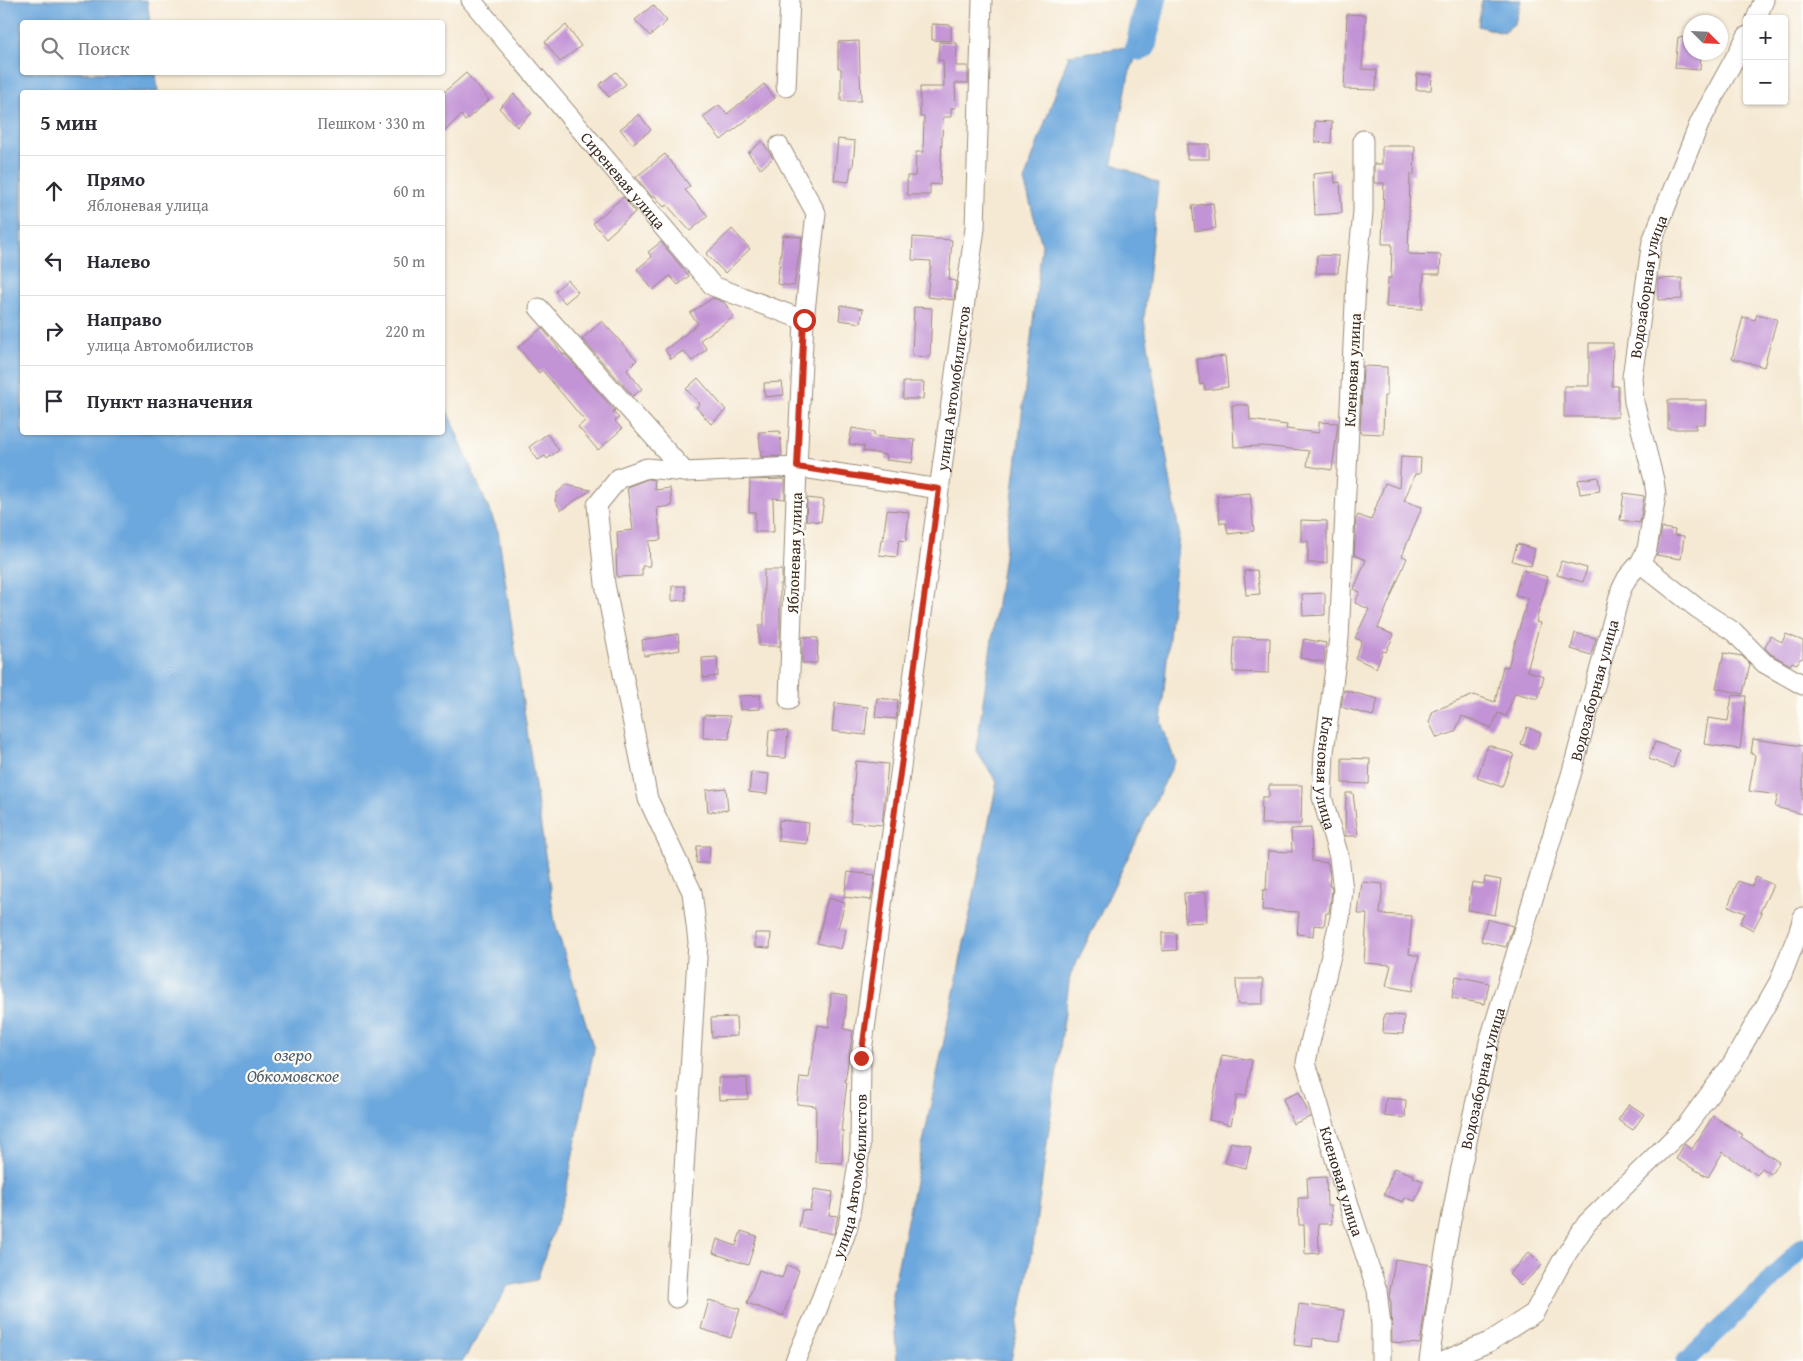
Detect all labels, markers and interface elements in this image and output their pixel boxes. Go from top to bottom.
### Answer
north arrow [1683,15,1728,60]
map controls [1743,15,1788,105]
button: + [1743,15,1788,60]
search box [20,20,445,75]
icon: search [38,34,66,62]
text: Поиск [78,34,130,62]
button: − [1743,60,1788,105]
text: 5 мин [40,107,97,138]
text: Пешком · 330 m [318,111,425,135]
street label: Сиреневая улица [575,126,672,235]
text: Прямо [87,165,145,193]
icon: ahead [40,177,68,205]
text: 60 m [393,179,425,203]
text: Яблоневая улица [87,193,209,217]
street label: Водозаборная улица [1623,211,1673,360]
icon: left [40,247,68,275]
text: Налево [87,247,150,275]
text: 50 m [393,249,425,273]
street label: улица Автомобилистов [930,304,976,474]
text: Направо [87,305,162,333]
route start [793,309,816,332]
street label: Кленовая улица [1337,312,1367,427]
icon: right [40,317,68,345]
text: 220 m [385,319,425,343]
text: улица Автомобилистов [87,333,254,357]
icon: arrive [40,387,68,415]
text: Пункт назначения [87,387,253,415]
street label: Яблоневая улица [780,491,808,615]
street label: Водозаборная улица [1563,616,1625,763]
street label: Кленовая улица [1310,715,1343,833]
street label: Водозаборная улица [1454,1004,1511,1151]
water label: озеро Обкомовское [247,1041,339,1089]
route end [850,1047,873,1070]
street label: улица Автомобилистов [825,1093,873,1263]
street label: Кленовая улица [1314,1123,1370,1240]

